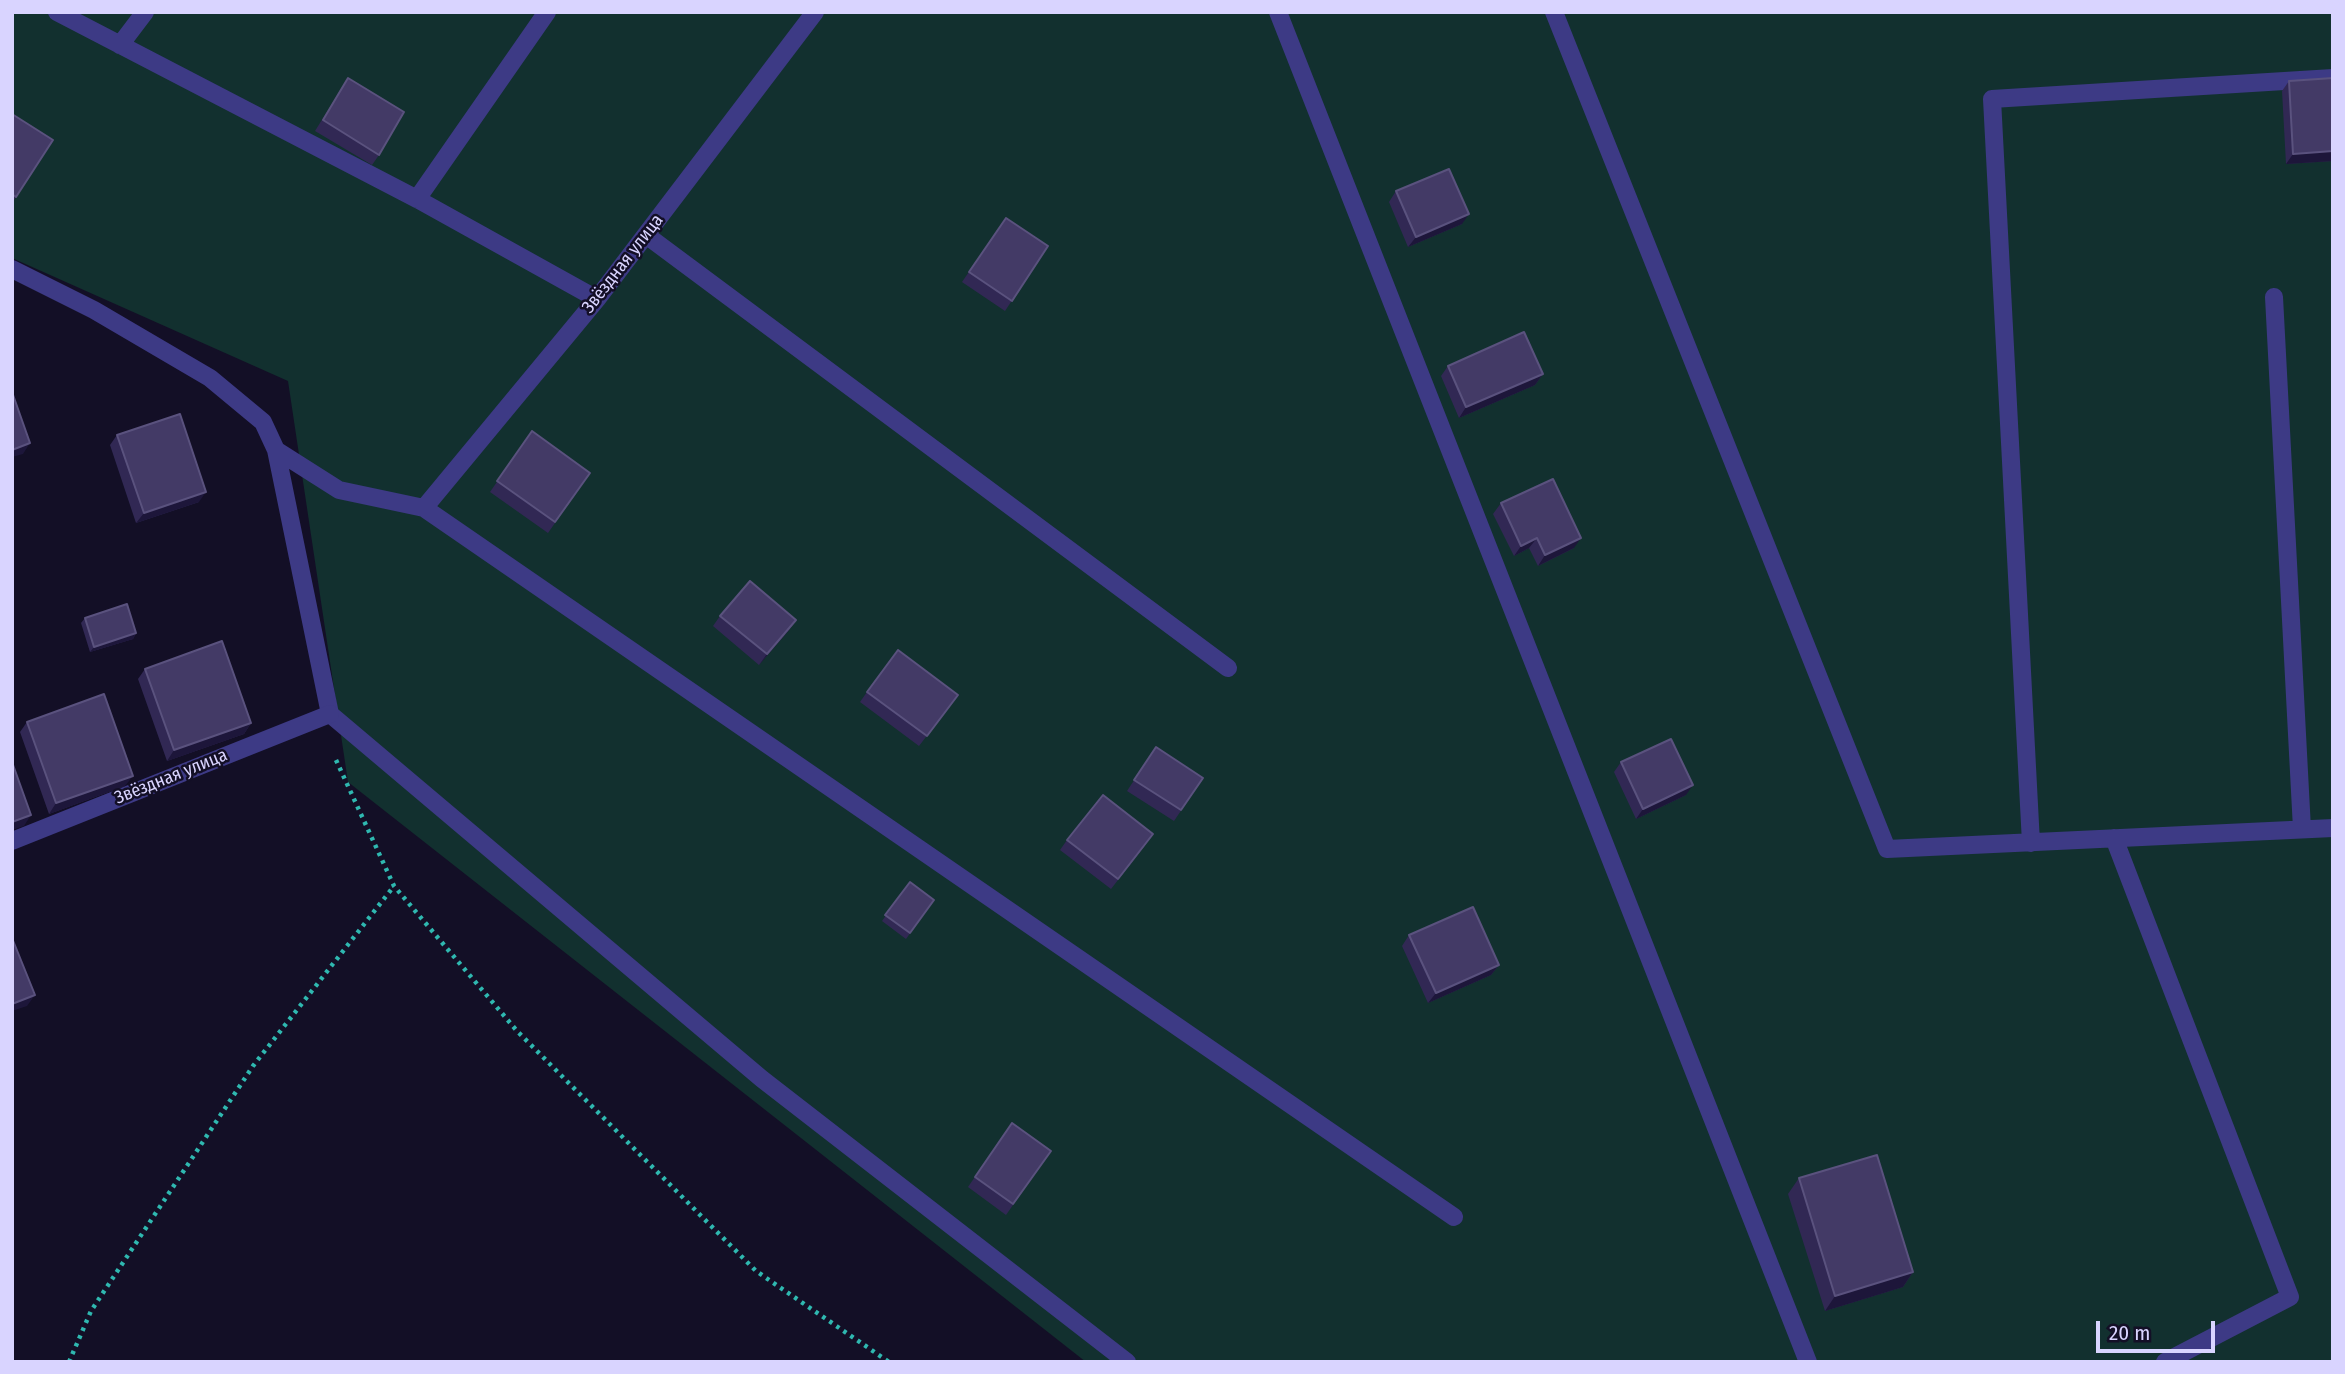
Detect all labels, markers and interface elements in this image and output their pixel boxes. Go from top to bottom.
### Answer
street label: Звёздная улица [578,210,668,318]
street label: Звёздная улица [112,745,230,809]
scale bar [2100,1308,2219,1352]
text: 20 m [2109,1320,2150,1346]

